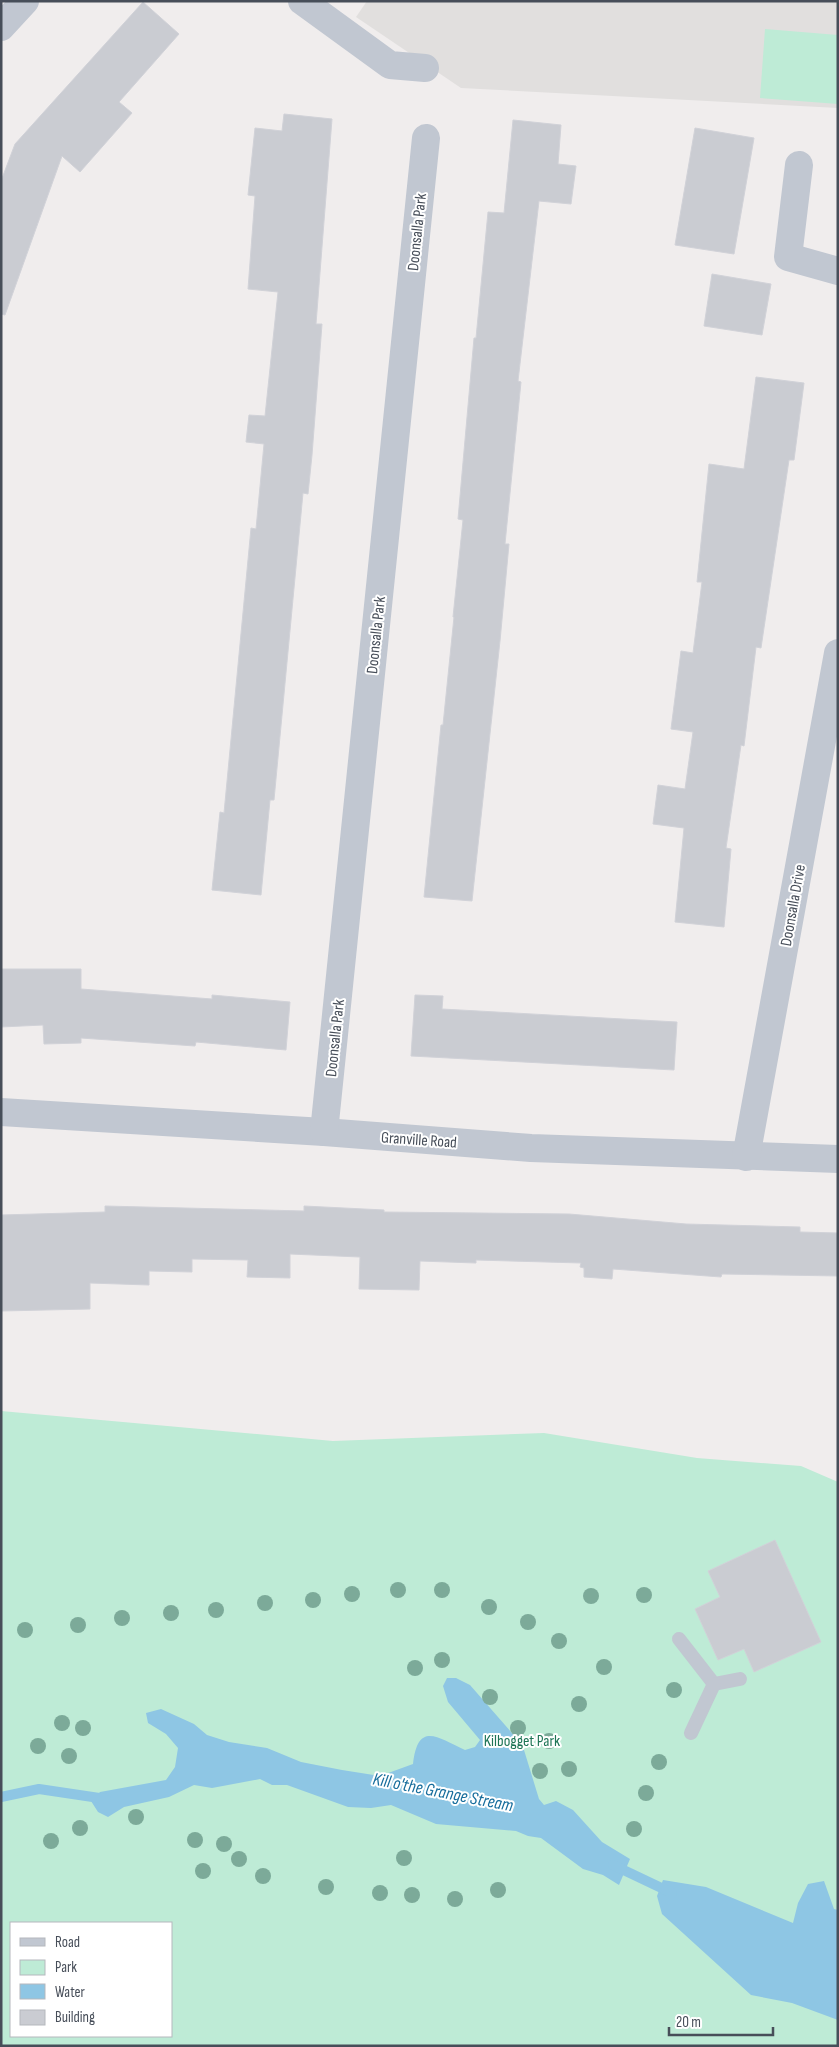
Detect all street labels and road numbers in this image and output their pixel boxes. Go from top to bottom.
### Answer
street label: Doonsalla Park [404,192,431,272]
street label: Doonsalla Park [363,595,390,675]
street label: Doonsalla Drive [777,863,810,948]
street label: Doonsalla Park [322,998,349,1078]
street label: Granville Road [380,1128,458,1153]

